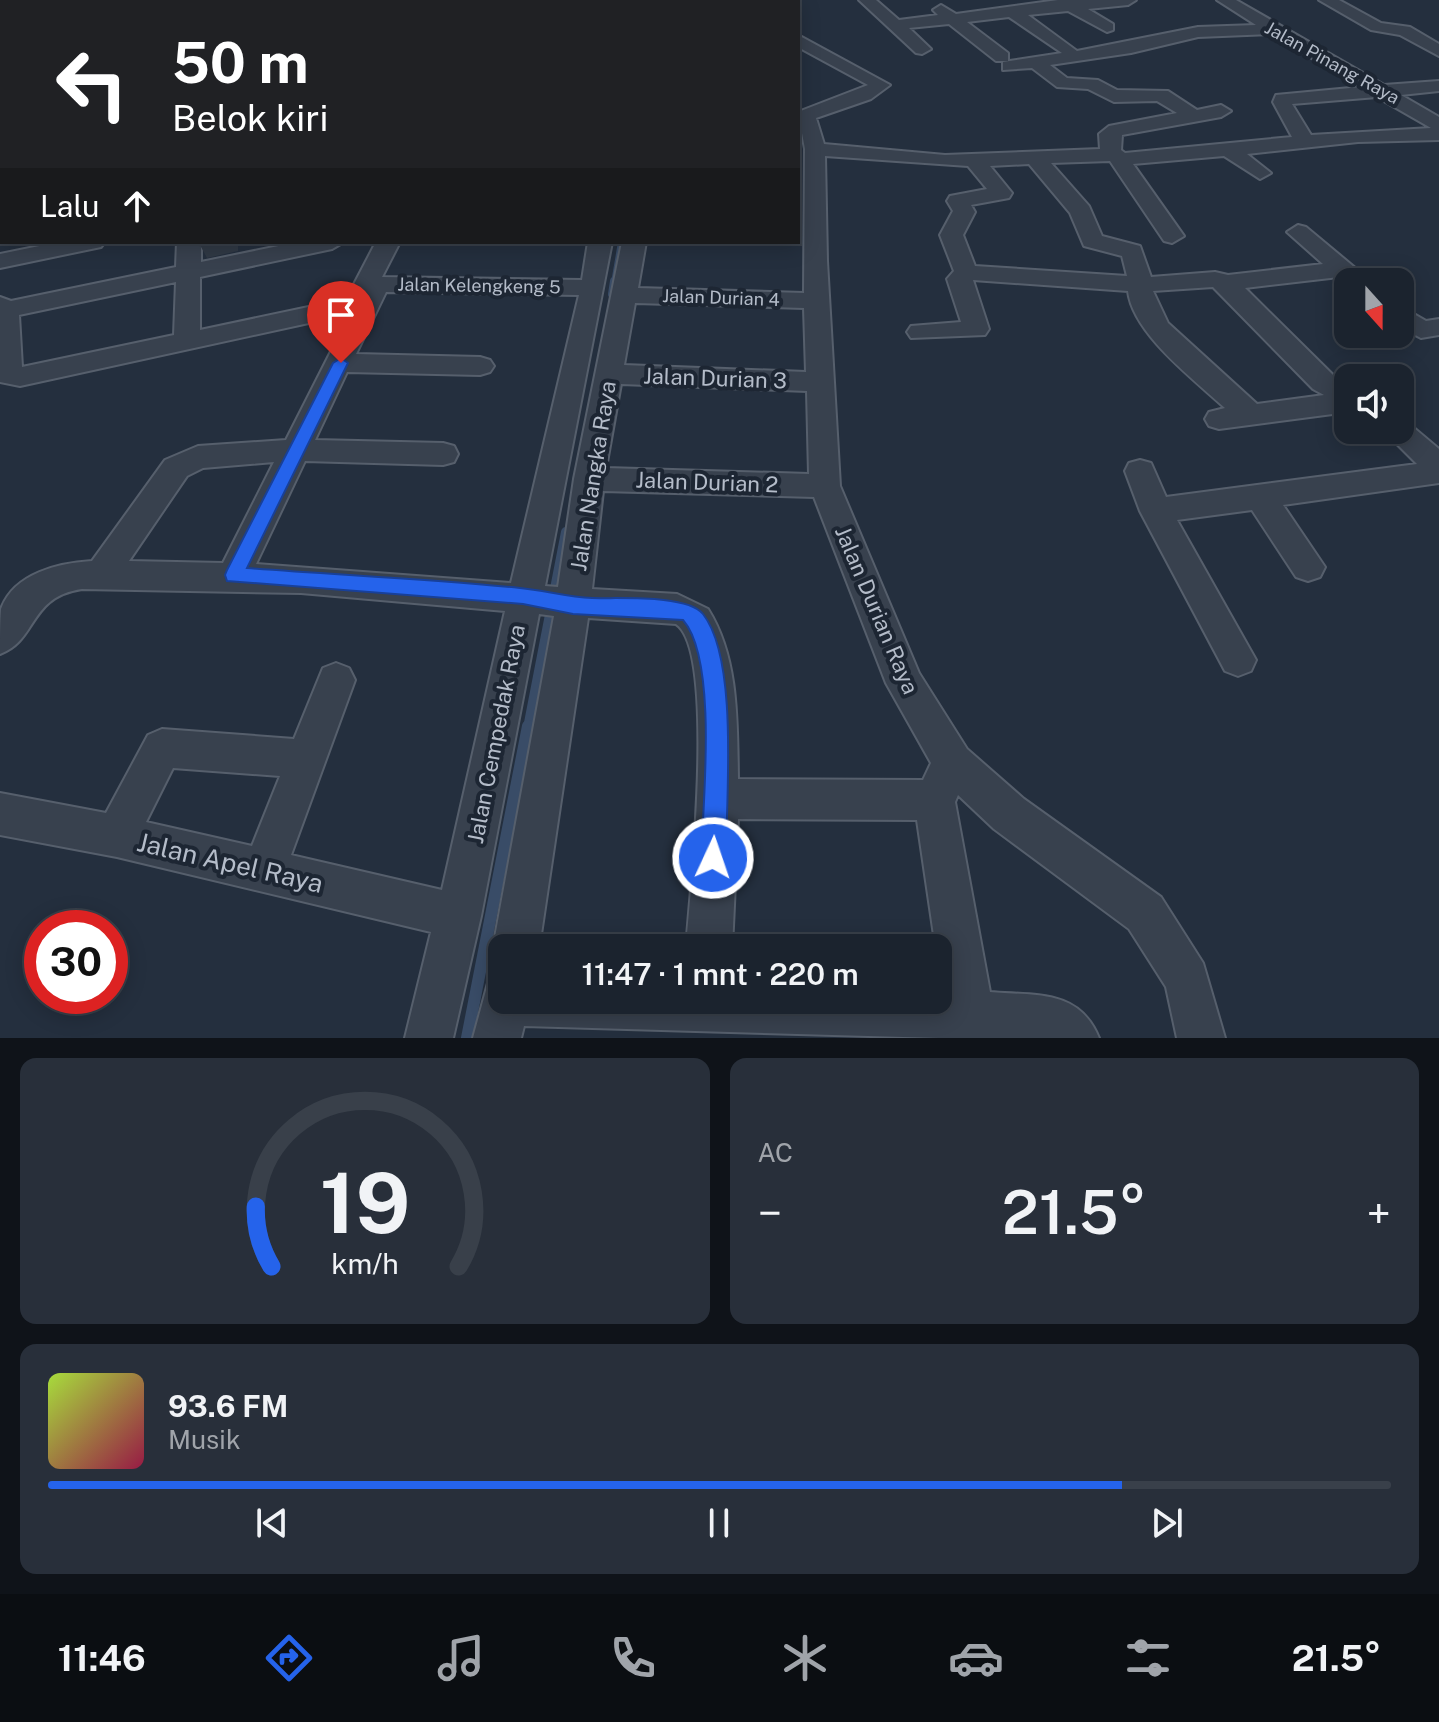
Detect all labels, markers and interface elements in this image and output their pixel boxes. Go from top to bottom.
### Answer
street label: Jalan Pinang Raya [1261,17,1403,108]
text: 50 m [172,30,309,96]
icon: left [40,32,144,136]
text: Belok kiri [172,97,328,139]
icon: ahead [115,184,159,228]
text: Lalu [40,188,99,224]
north arrow [1334,268,1414,348]
map controls [1334,268,1414,444]
street label: Jalan Kelengkeng 5 [397,274,561,297]
pin [307,281,375,363]
street label: Jalan Durian 4 [662,285,780,310]
icon: arrive [319,293,363,337]
street label: Jalan Durian 3 [643,362,787,394]
button: sound [1334,364,1414,444]
street label: Jalan Nangka Raya [565,379,621,573]
street label: Jalan Durian 2 [635,467,779,497]
street label: Jalan Durian Raya [830,522,924,698]
street label: Jalan Cempedak Raya [462,622,530,846]
position arrow [671,816,755,900]
street label: Jalan Apel Raya [134,826,326,899]
speed limit sign: 30 [24,910,128,1014]
text: 11:47 · 1 mnt · 220 m [581,956,859,992]
text: AC [758,1137,793,1168]
text: 19 [320,1154,410,1252]
text: 21.5° [1002,1177,1147,1248]
text: − [758,1187,782,1239]
text: + [1367,1187,1391,1239]
text: km/h [331,1247,398,1280]
text: 93.6 FM [168,1388,288,1424]
text: Musik [168,1424,240,1455]
icon: previous [250,1501,294,1545]
icon: pause [697,1501,741,1545]
icon: next [1145,1501,1189,1545]
icon: directions [261,1630,317,1686]
icon: music [433,1630,489,1686]
icon: phone [605,1630,661,1686]
icon: climate [777,1630,833,1686]
icon: car [948,1630,1004,1686]
icon: filters [1120,1630,1176,1686]
text: 11:46 [58,1637,146,1679]
text: 21.5° [1292,1637,1381,1679]

